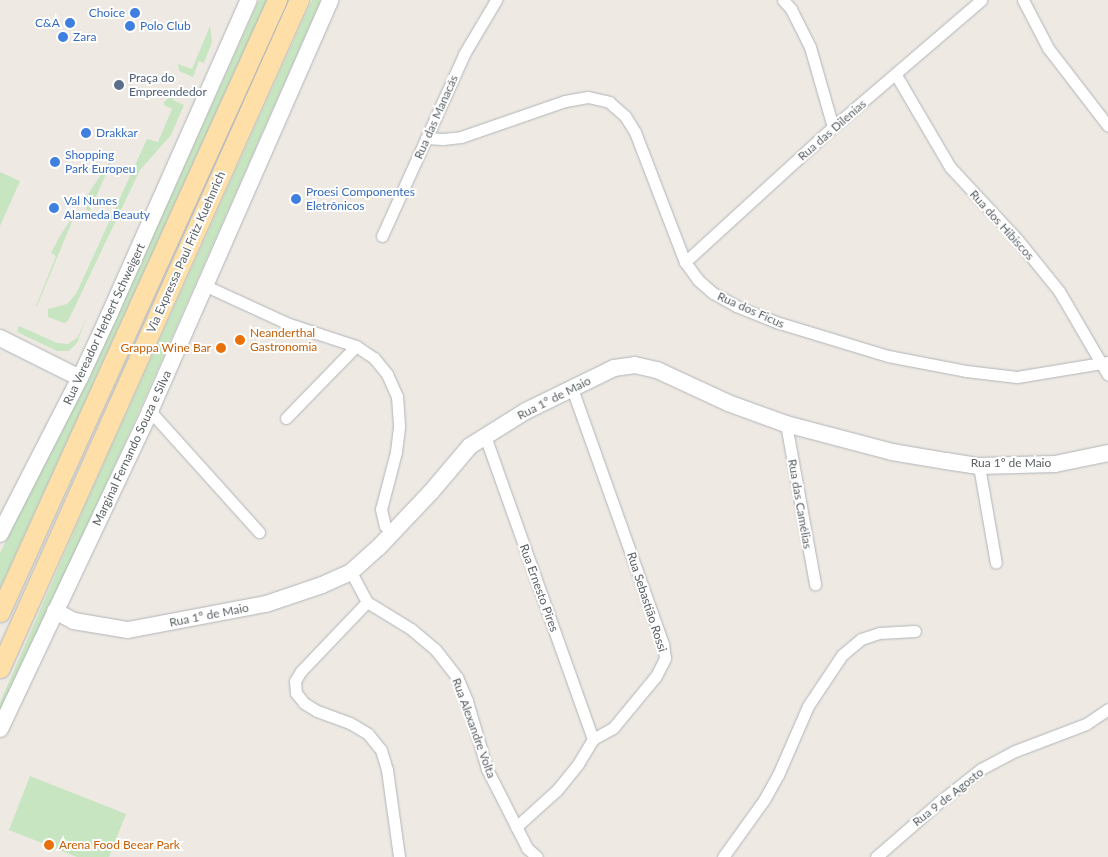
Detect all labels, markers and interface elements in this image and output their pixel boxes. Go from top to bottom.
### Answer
place label: Choice [89,6,125,20]
marker: Choice [129,7,141,19]
place label: C&A [35,16,60,30]
marker: C&A [64,17,76,29]
place label: Polo Club [140,19,191,33]
marker: Polo Club [124,20,136,32]
place label: Zara [73,30,96,44]
marker: Zara [57,31,69,43]
place label: Praça do Empreendedor [129,71,207,99]
street label: Rua das Manacás [411,73,461,161]
marker: Praça do Empreendedor [113,79,125,91]
street label: Rua das Dilenias [795,96,869,164]
place label: Drakkar [96,126,138,140]
marker: Drakkar [80,127,92,139]
place label: Shopping Park Europeu [65,148,136,176]
marker: Shopping Park Europeu [49,156,61,168]
street label: Via Expressa Paul Fritz Kuehnrich [144,169,228,335]
place label: Proesi Componentes Eletrônicos [306,185,415,213]
street label: Rua dos Hibiscos [967,187,1037,263]
marker: Proesi Componentes Eletrônicos [290,193,302,205]
place label: Val Nunes Alameda Beauty [64,194,150,222]
marker: Val Nunes Alameda Beauty [48,202,60,214]
street label: Rua Vereador Herbert Schweigert [60,241,148,407]
street label: Rua dos Ficus [715,289,787,331]
place label: Neanderthal Gastronomia [250,326,317,354]
marker: Neanderthal Gastronomia [234,334,246,346]
place label: Grappa Wine Bar [120,341,211,355]
marker: Grappa Wine Bar [215,342,227,354]
street label: Marginal Fernando Souza e Silva [90,368,174,528]
street label: Rua 1º de Maio [515,373,593,423]
street label: Rua 1º de Maio [971,456,1051,470]
street label: Rua das Camélias [785,458,815,550]
street label: Rua Ernesto Pires [516,542,562,634]
street label: Rua Sebastião Rossi [624,550,670,654]
street label: Rua 1º de Maio [168,600,250,630]
street label: Rua Alexandre Volta [449,676,499,780]
street label: Rua 9 de Agosto [909,765,987,829]
place label: Arena Food Beear Park [59,838,180,852]
marker: Arena Food Beear Park [43,839,55,851]

